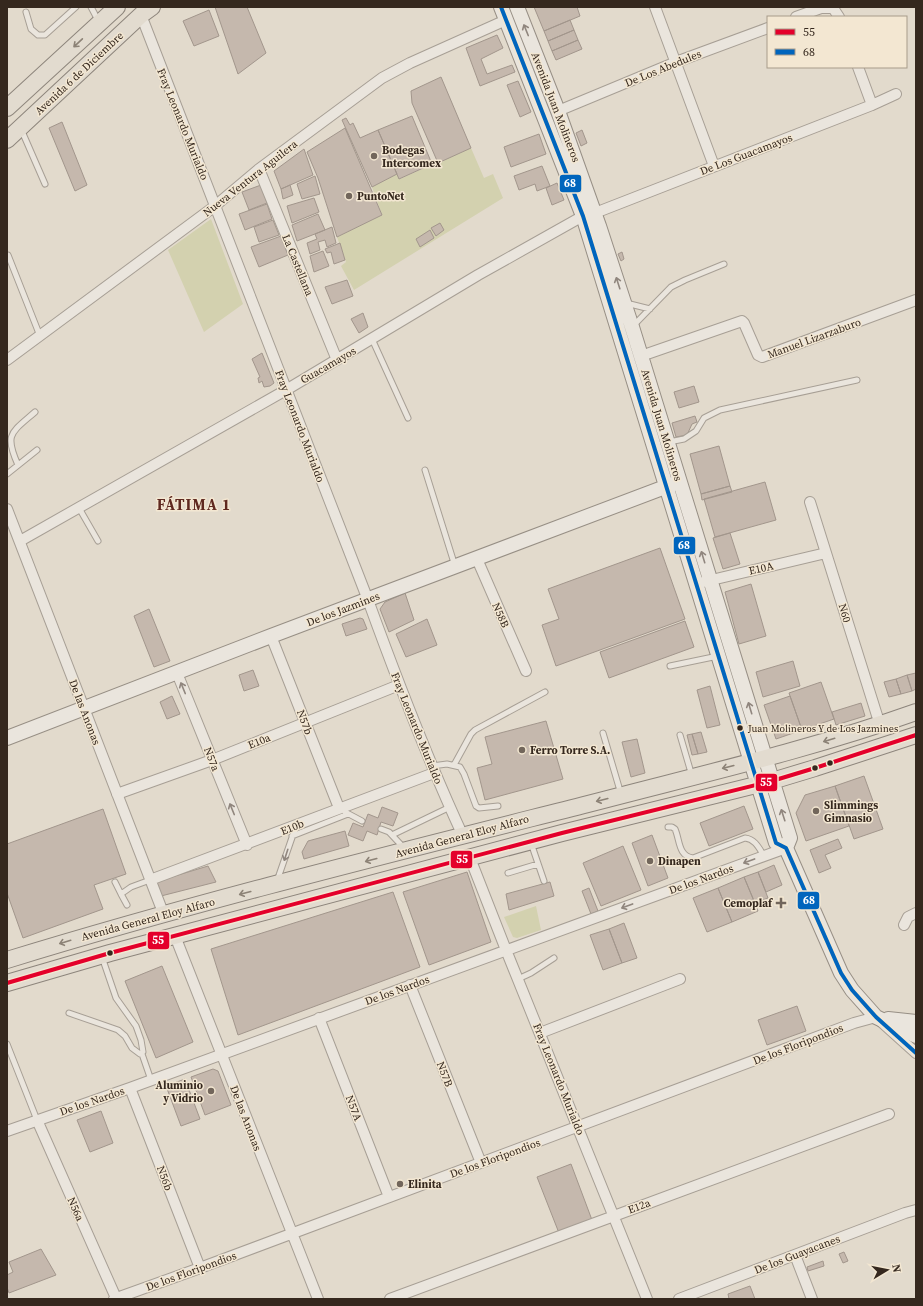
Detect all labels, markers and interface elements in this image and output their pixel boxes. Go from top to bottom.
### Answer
legend [767,16,907,68]
one-way arrow [521,24,529,36]
text: 55 [803,24,815,40]
street label: Avenida 6 de Diciembre [32,28,127,118]
one-way arrow [73,38,83,47]
text: 68 [803,44,815,60]
street label: De Los Abedules [623,46,704,91]
street label: Avenida Juan Molineros [528,50,584,165]
street label: Fray Leonardo Murialdo [153,66,212,182]
street label: De Los Guacamayos [698,130,795,179]
street label: Nueva Ventura Aguilera [200,136,301,220]
place label: Bodegas Intercomex [382,143,441,171]
marker: Bodegas Intercomex [369,151,379,161]
line badge: 68 [559,174,582,193]
text: 68 [564,176,576,191]
place label: PuntoNet [357,189,405,204]
marker: PuntoNet [344,191,354,201]
street label: La Castellana [278,232,317,299]
one-way arrow [614,277,621,290]
street label: Manuel Lizarzaburo [765,315,863,362]
street label: Guacamayos [298,343,359,387]
street label: Avenida Juan Molineros [637,367,686,483]
street label: Fray Leonardo Murialdo [271,368,328,485]
district label: FÁTIMA 1 [157,494,231,515]
line badge: 68 [673,536,696,555]
text: 68 [678,538,690,553]
one-way arrow [699,551,706,564]
street label: E10A [747,558,776,579]
street label: De los Jazmines [304,589,382,630]
street label: N58B [488,600,513,630]
street label: N60 [835,602,855,625]
street label: Fray Leonardo Murialdo [387,670,446,786]
street label: De las Anonas [65,677,104,747]
one-way arrow [179,683,187,695]
one-way arrow [746,701,753,714]
street label: N57b [293,708,316,737]
place label: Juan Molineros Y de Los Jazmines [747,722,898,735]
marker: Juan Molineros Y de Los Jazmines [735,723,745,733]
street label: E10a [246,730,273,753]
one-way arrow [823,737,836,744]
place label: Ferro Torre S.A. [530,743,610,758]
street label: N57a [200,745,223,774]
marker: Ferro Torre S.A. [517,745,527,755]
unlabelled marker [825,758,835,768]
unlabelled marker [810,763,820,773]
one-way arrow [722,764,735,772]
line badge: 55 [755,773,778,792]
text: 55 [760,775,772,790]
one-way arrow [596,797,609,804]
place label: Slimmings Gimnasio [824,798,878,826]
one-way arrow [228,803,236,815]
marker: Slimmings Gimnasio [811,806,821,816]
one-way arrow [779,808,786,821]
street label: Avenida General Eloy Alfaro [394,811,531,862]
street label: E10b [278,816,306,839]
one-way arrow [282,848,289,861]
line badge: 55 [450,850,473,869]
text: 55 [456,852,468,867]
place label: Dinapen [658,854,701,869]
marker: Dinapen [645,856,655,866]
one-way arrow [364,857,377,864]
one-way arrow [743,858,756,865]
street label: De los Nardos [667,861,736,898]
one-way arrow [239,890,252,897]
line badge: 68 [797,891,820,910]
text: 68 [803,893,815,908]
street label: Avenida General Eloy Alfaro [80,894,217,945]
place label: Cemoplaf [723,896,774,911]
marker: Cemoplaf [775,897,787,909]
one-way arrow [622,902,634,910]
line badge: 55 [147,931,170,950]
text: 55 [152,933,164,948]
one-way arrow [59,939,72,946]
unlabelled marker [105,948,115,958]
street label: De los Nardos [363,972,432,1009]
street label: De los Floripondios [751,1020,846,1069]
street label: Fray Leonardo Murialdo [529,1021,588,1137]
street label: N57B [433,1059,456,1089]
place label: Aluminio y Vidrio [155,1078,203,1106]
street label: De los Nardos [58,1083,127,1120]
street label: De las Anonas [226,1083,265,1153]
marker: Aluminio y Vidrio [206,1086,216,1096]
street label: N57A [342,1093,366,1124]
street label: De los Floripondios [448,1135,543,1182]
street label: N56b [153,1164,176,1193]
place label: Elinita [408,1177,442,1192]
marker: Elinita [395,1179,405,1189]
street label: N56a [64,1195,88,1224]
street label: E12a [626,1195,653,1217]
street label: De los Guayacanes [752,1231,843,1278]
street label: De los Floripondios [144,1248,239,1295]
north arrow [867,1250,907,1290]
text: N [888,1263,904,1274]

